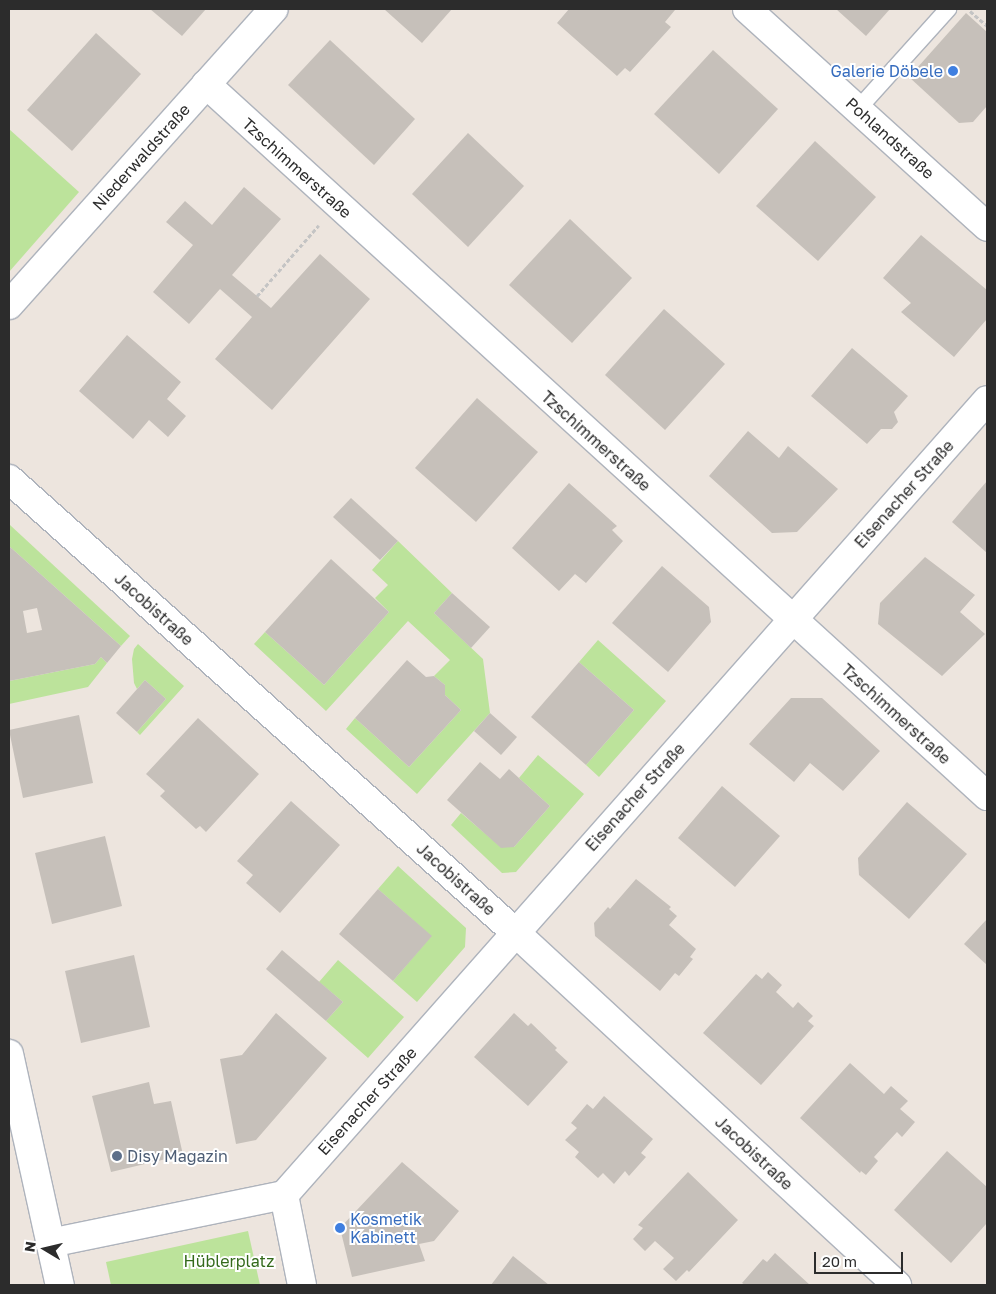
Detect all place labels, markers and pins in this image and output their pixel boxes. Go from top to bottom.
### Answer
place label: Galerie Döbele [830,61,943,81]
marker: Galerie Döbele [947,65,959,77]
place label: Disy Magazin [127,1146,228,1166]
marker: Disy Magazin [111,1150,123,1162]
place label: Kosmetik Kabinett [350,1209,422,1247]
marker: Kosmetik Kabinett [334,1222,346,1234]

